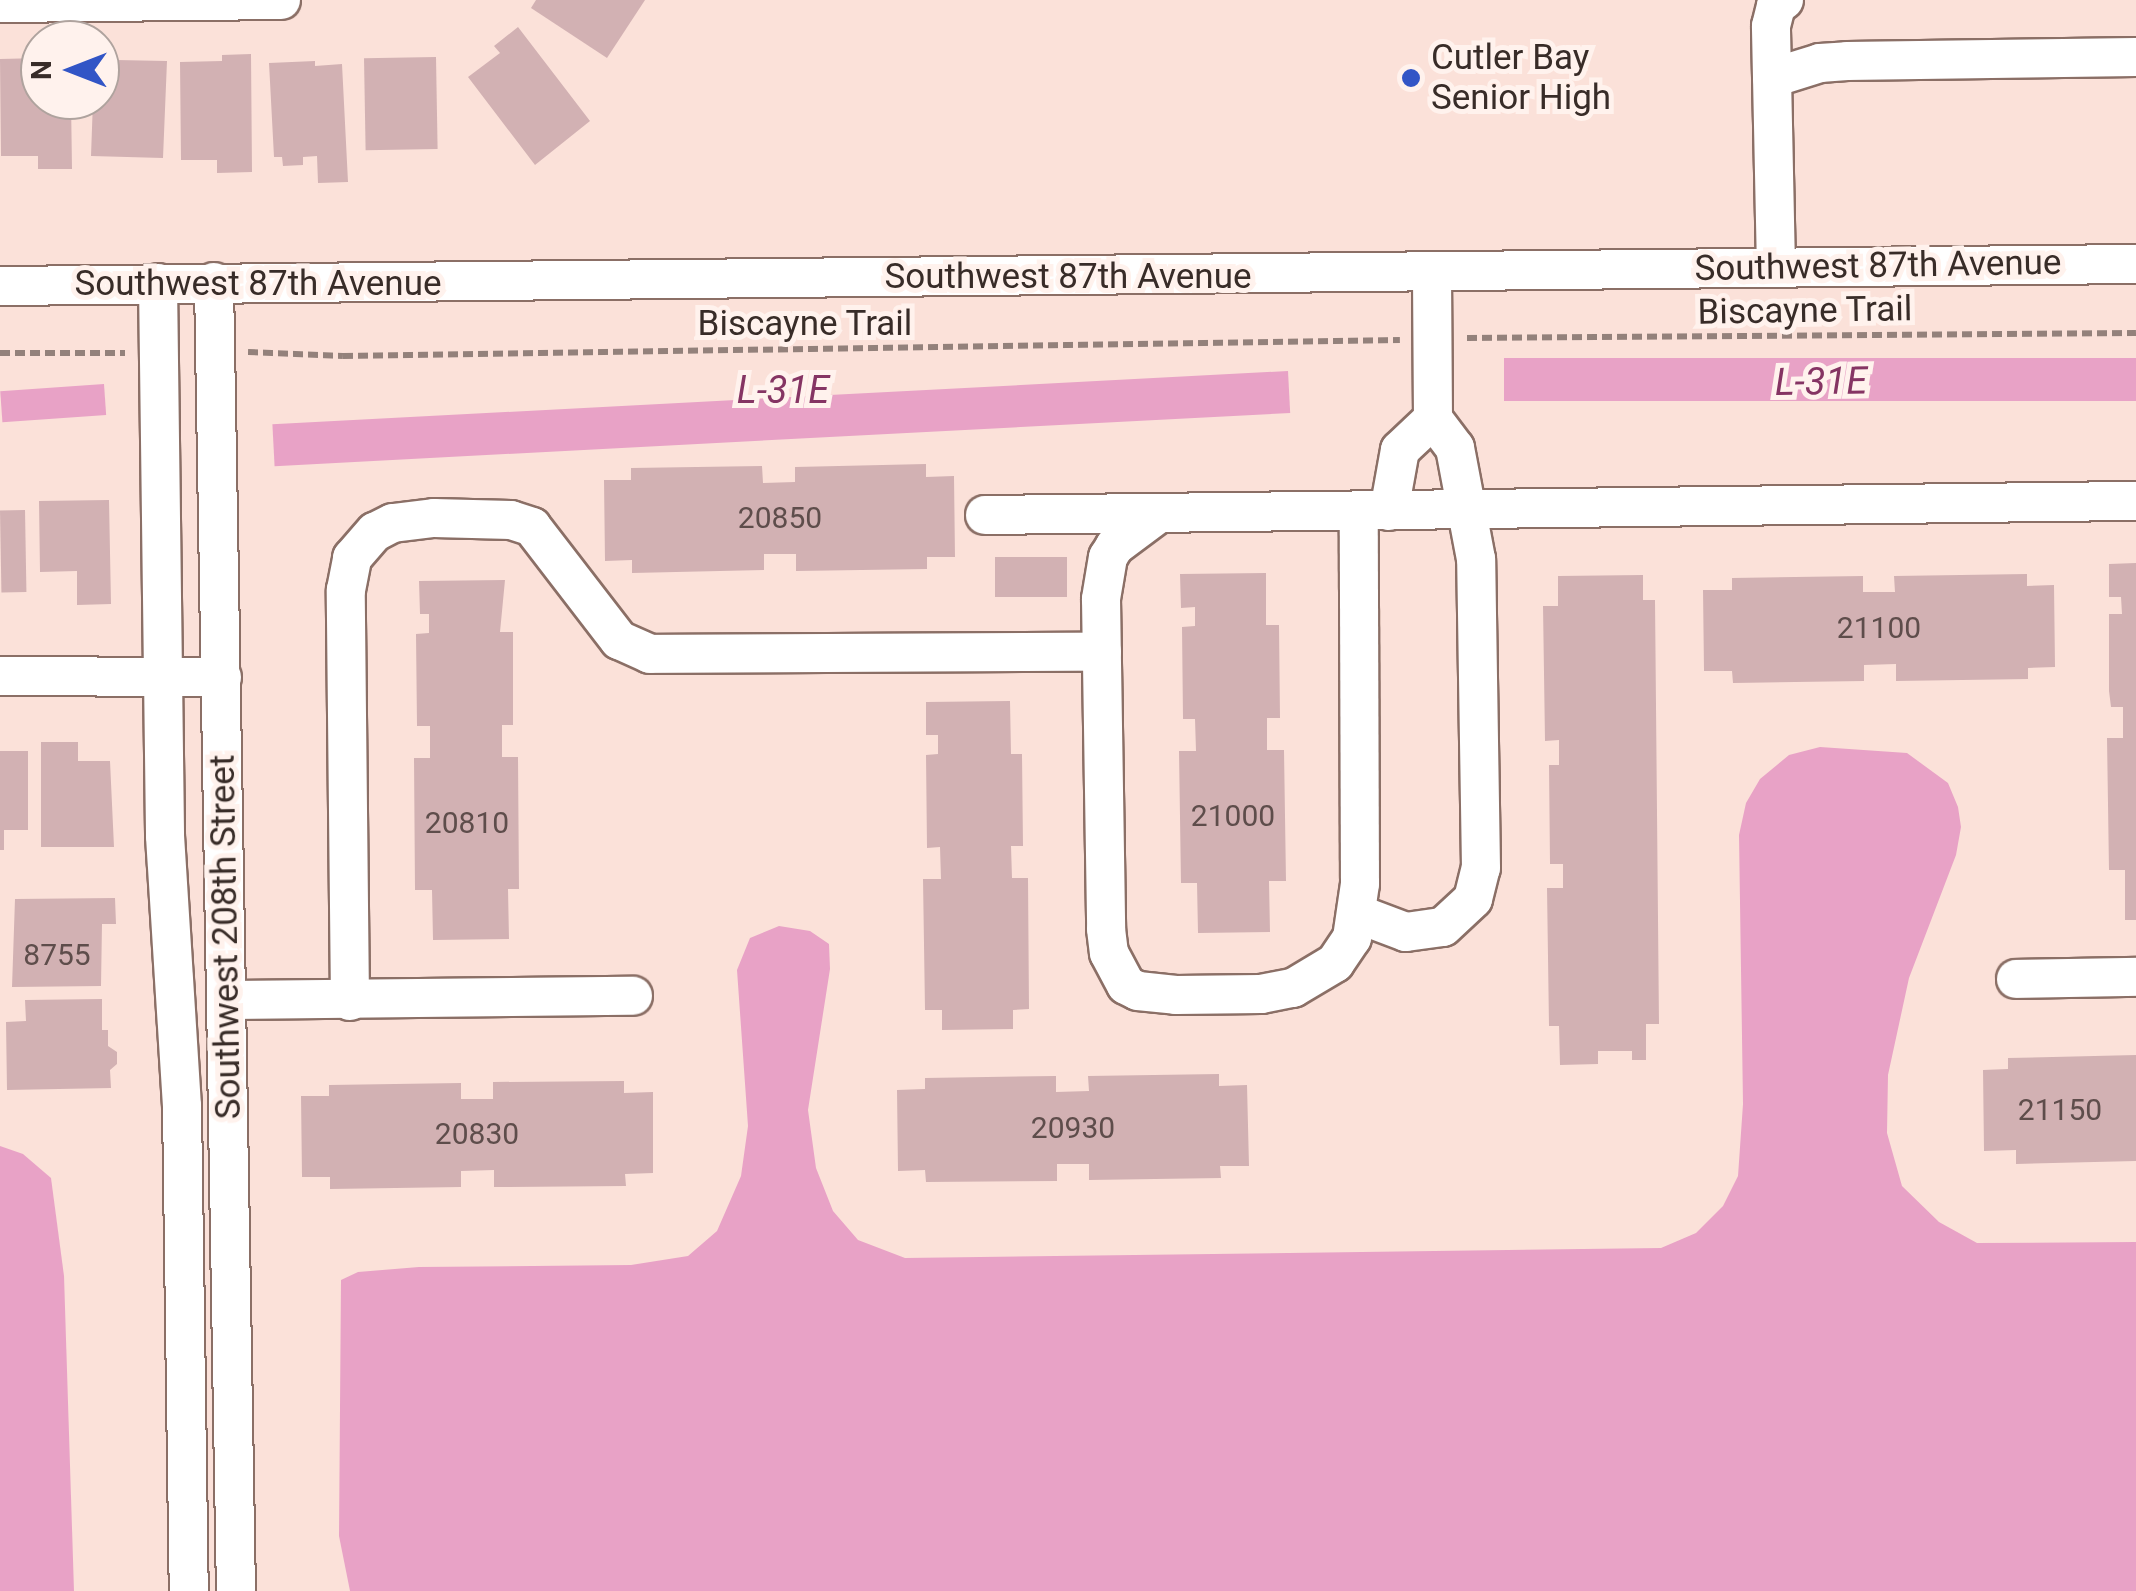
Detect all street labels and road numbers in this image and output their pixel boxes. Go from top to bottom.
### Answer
street label: Southwest 87th Avenue [1694,242,2062,290]
street label: Southwest 87th Avenue [884,256,1252,298]
street label: Southwest 87th Avenue [74,263,442,305]
street label: Biscayne Trail [1697,288,1913,334]
street label: Biscayne Trail [697,303,913,345]
street label: Southwest 208th Street [202,754,250,1120]

